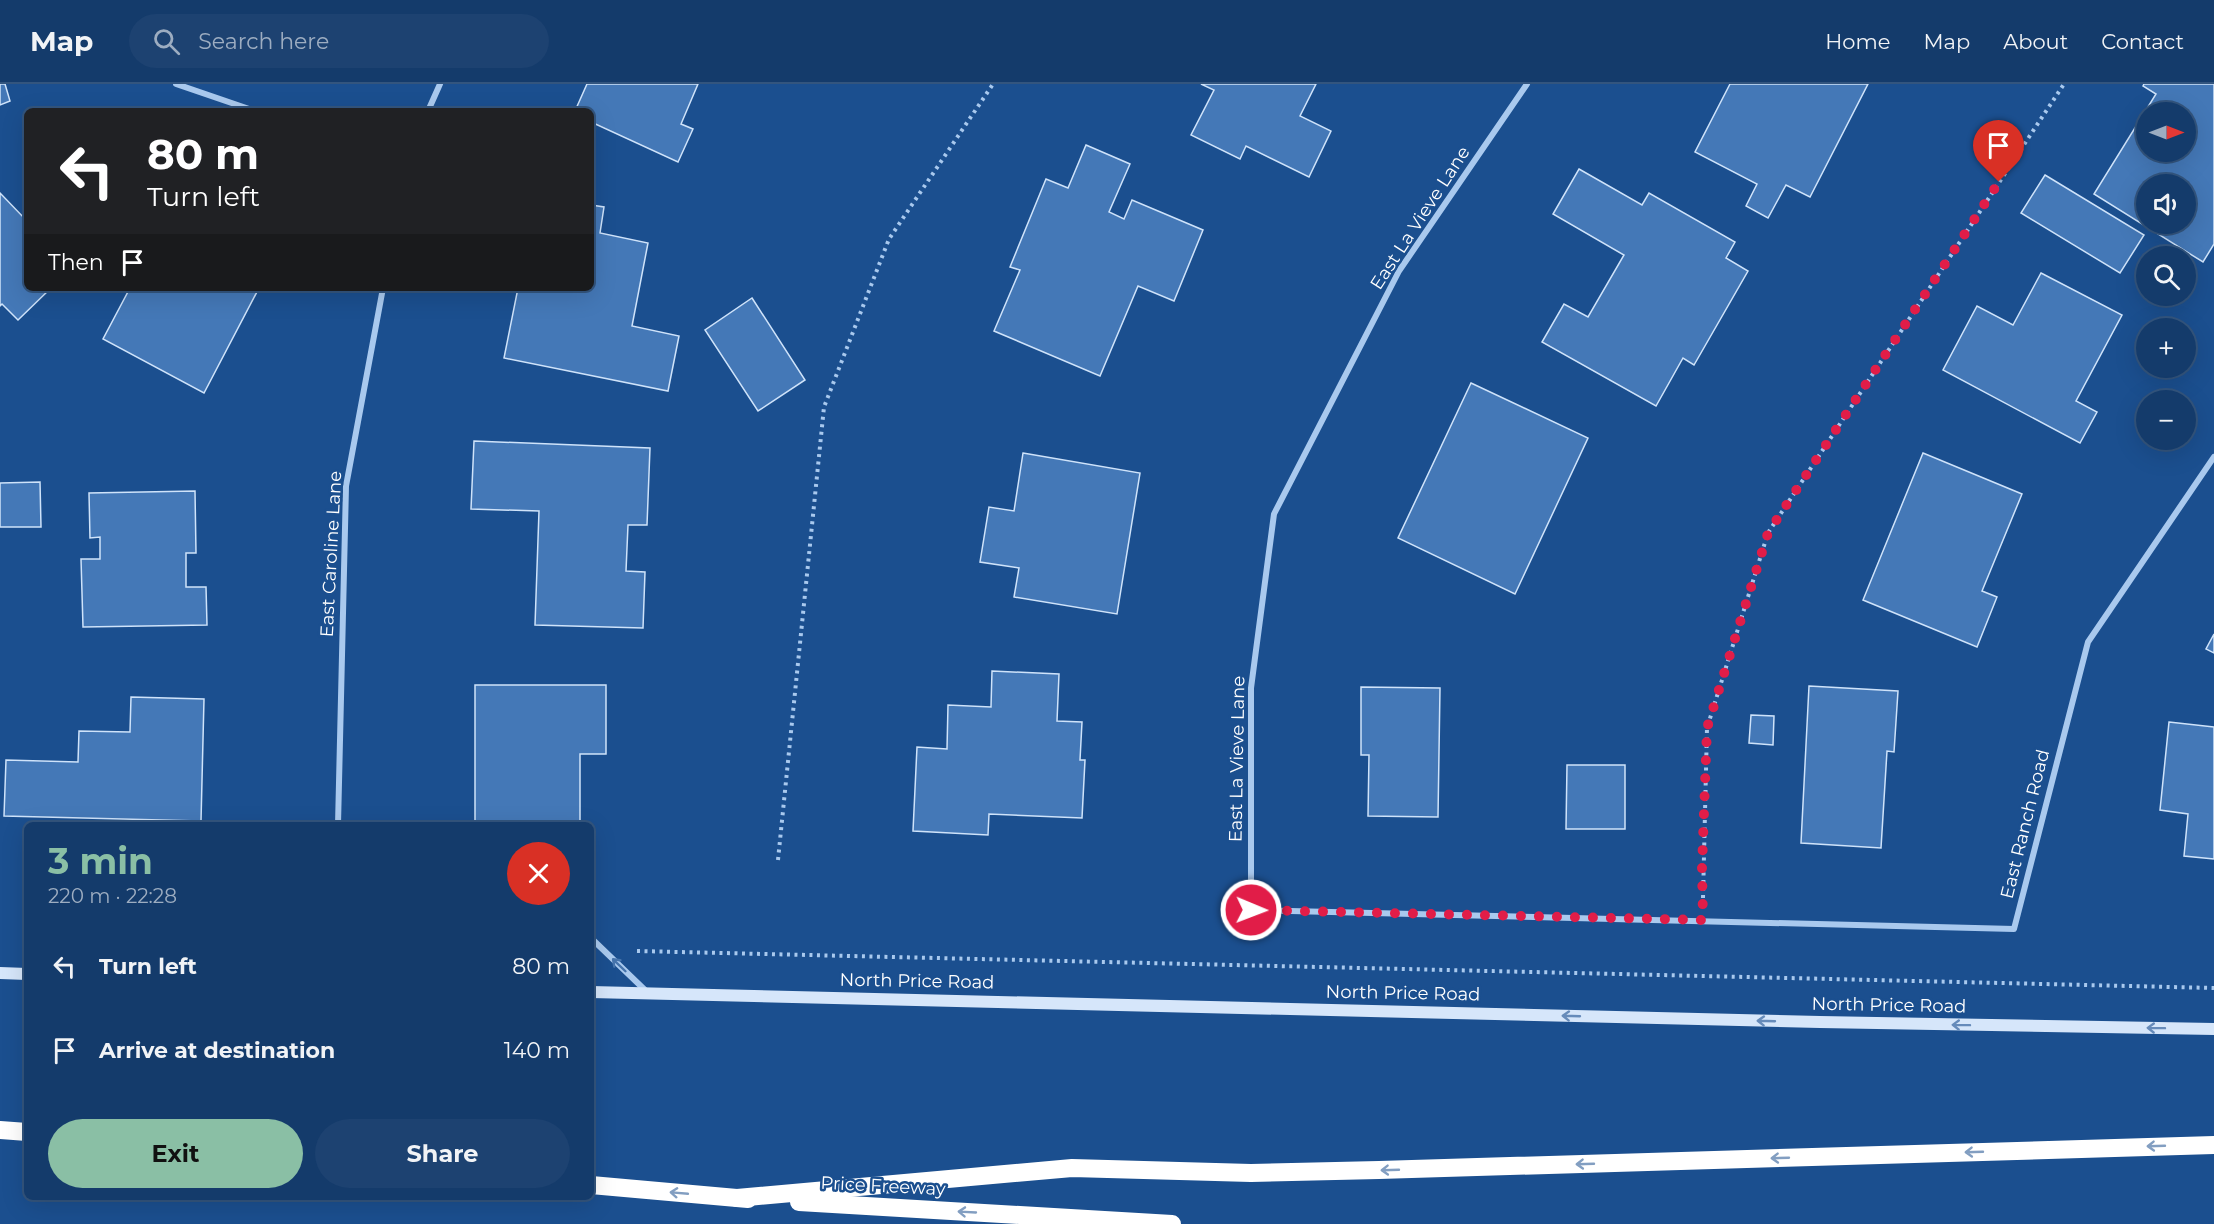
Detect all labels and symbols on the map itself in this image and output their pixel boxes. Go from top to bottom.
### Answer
north arrow [2136,102,2196,162]
pin [1973,120,2024,182]
street label: East La Vieve Lane [1365,142,1475,294]
street label: East Caroline Lane [316,470,346,638]
street label: East La Vieve Lane [1225,676,1249,842]
street label: East Ranch Road [1996,747,2054,901]
position arrow [1219,878,1283,942]
one-way arrow [612,958,627,972]
street label: North Price Road [839,969,995,993]
street label: North Price Road [1325,981,1481,1005]
street label: North Price Road [1811,993,1967,1017]
one-way arrow [1561,1010,1581,1021]
one-way arrow [1756,1015,1776,1026]
one-way arrow [1951,1019,1971,1031]
one-way arrow [2146,1022,2166,1034]
one-way arrow [2146,1141,2166,1152]
one-way arrow [1965,1146,1985,1157]
one-way arrow [1770,1152,1790,1163]
one-way arrow [1575,1158,1595,1169]
one-way arrow [1380,1164,1400,1176]
street label: Price Freeway [820,1172,946,1200]
one-way arrow [669,1187,689,1198]
one-way arrow [957,1206,977,1217]

